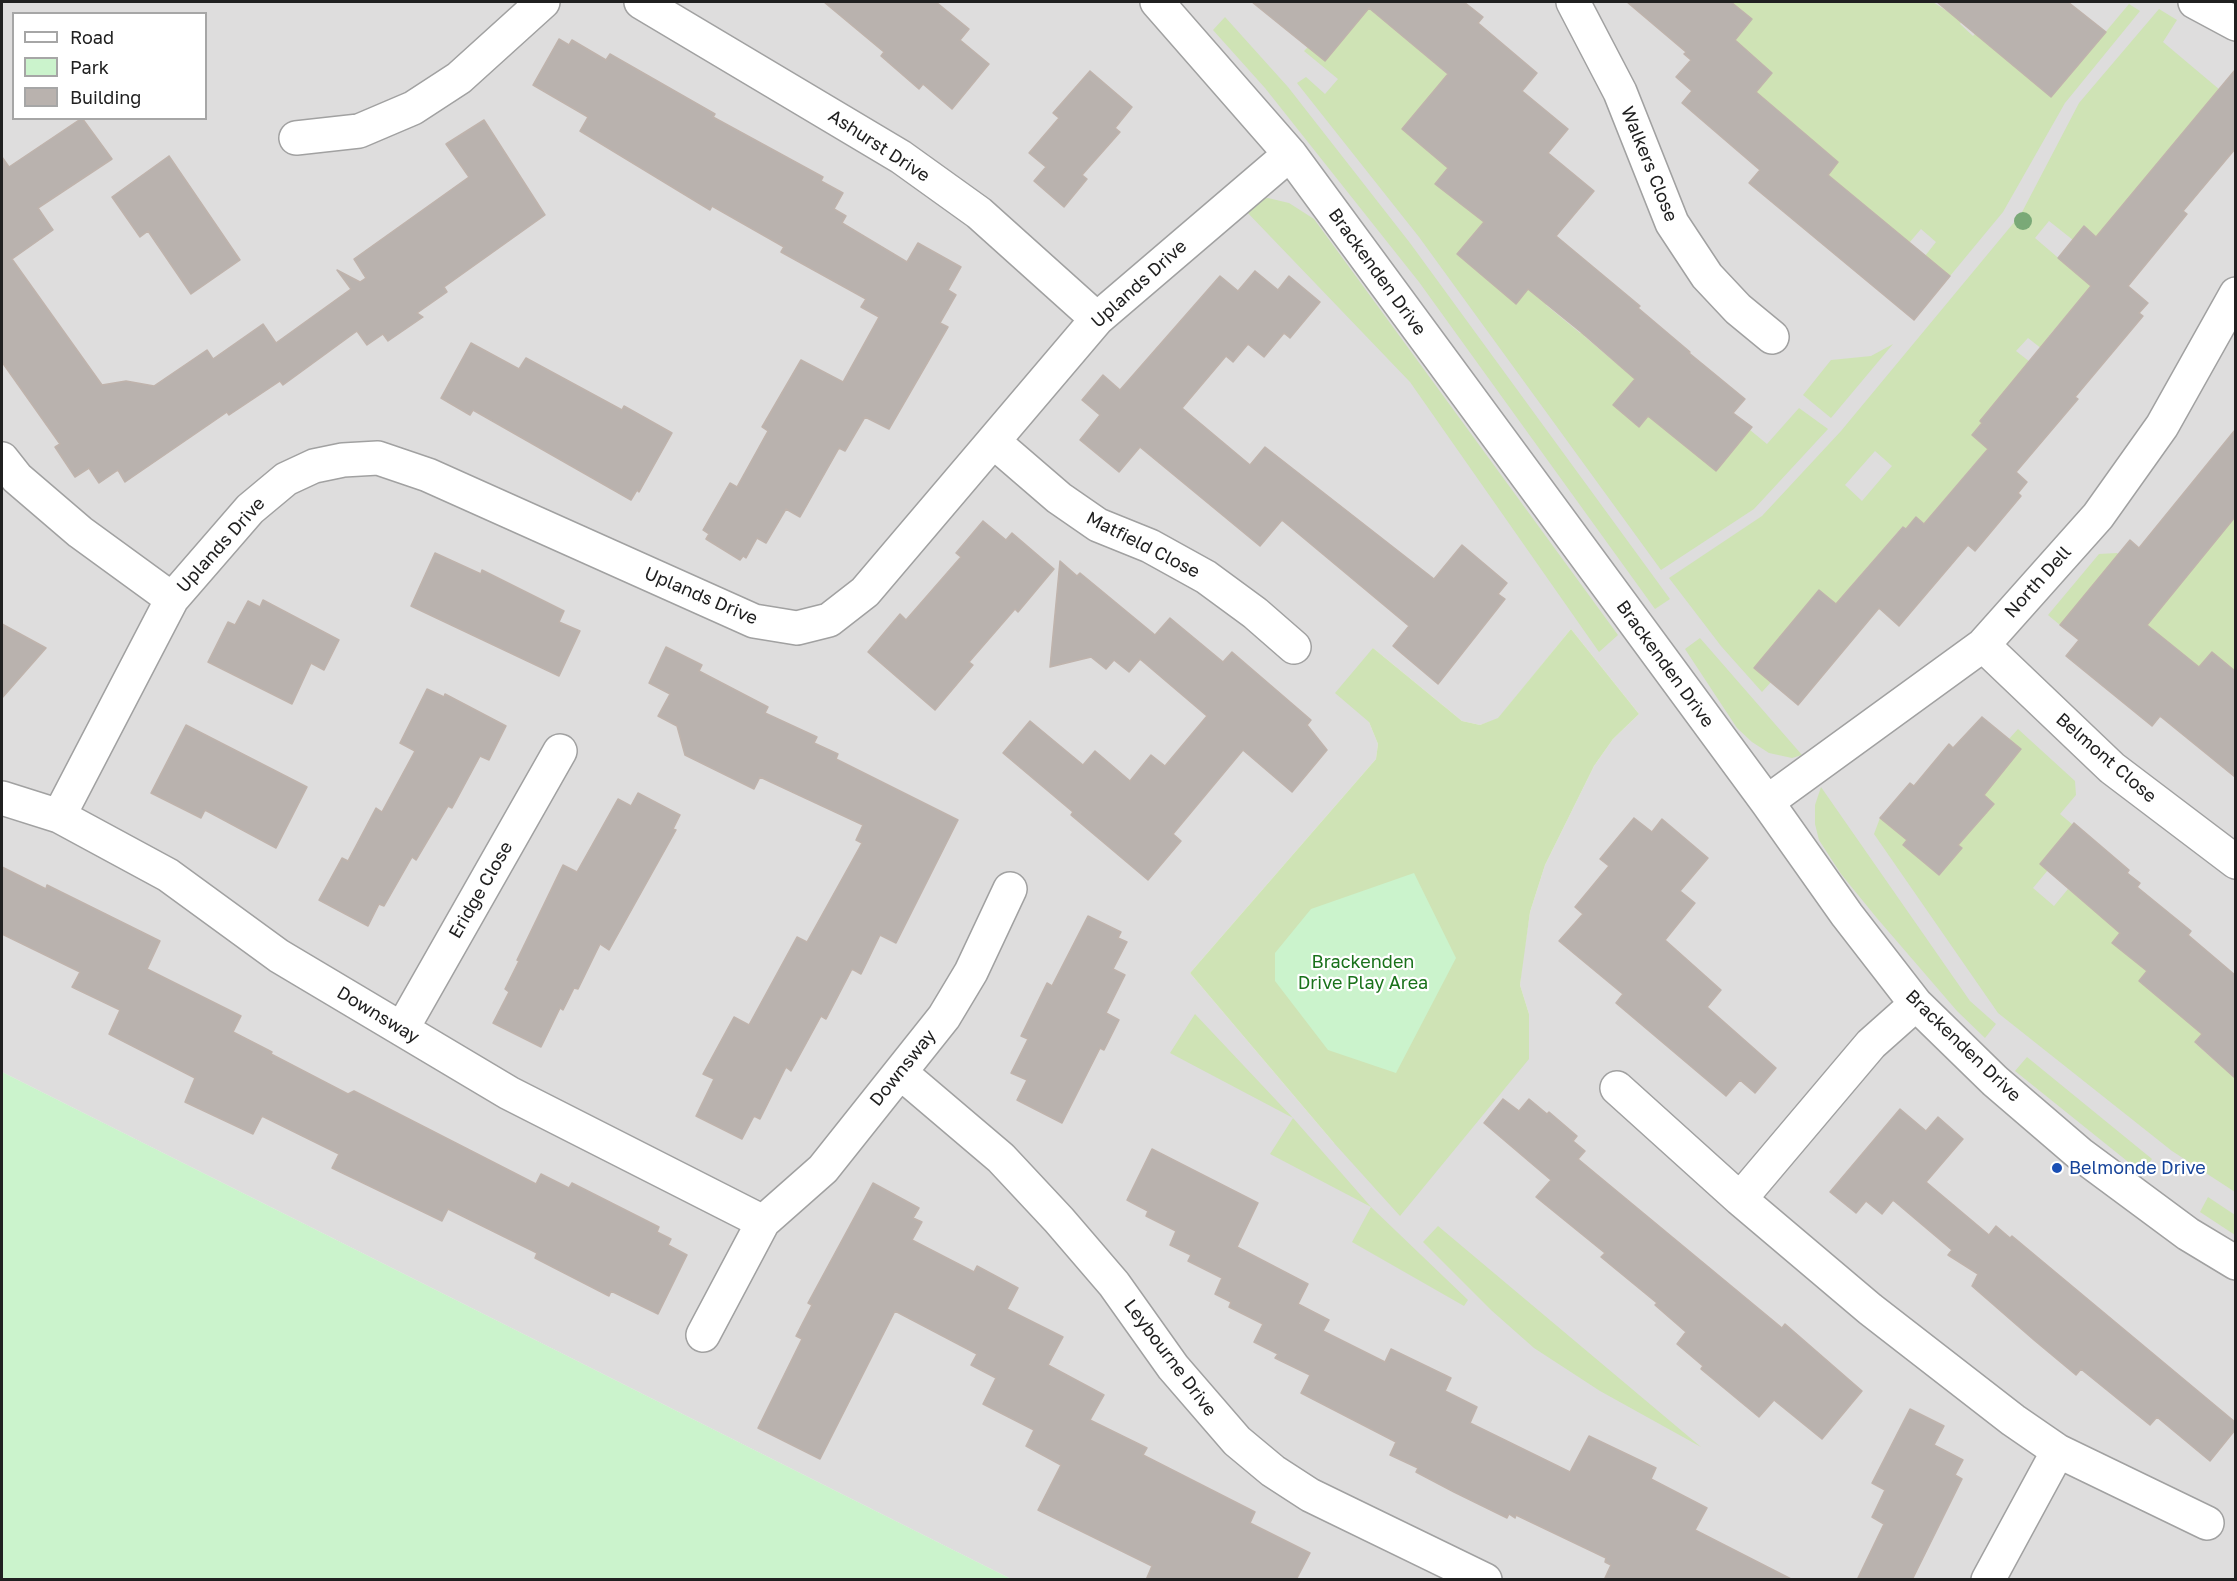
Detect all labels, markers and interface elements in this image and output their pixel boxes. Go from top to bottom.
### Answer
legend [12,12,207,120]
text: Road [70,26,114,48]
text: Park [70,56,109,78]
text: Building [70,86,141,108]
street label: Walkers Close [1616,103,1682,225]
street label: Ashurst Drive [824,105,934,187]
street label: Brackenden Drive [1324,204,1430,340]
street label: Uplands Drive [1087,236,1191,332]
street label: Uplands Drive [173,493,269,597]
street label: Matfield Close [1083,507,1203,583]
street label: North Dell [2000,542,2076,622]
street label: Uplands Drive [641,562,761,630]
street label: Brackenden Drive [1612,596,1718,732]
street label: Belmont Close [2051,708,2161,808]
street label: Eridge Close [445,838,517,942]
park label: Brackenden Drive Play Area [1298,951,1428,994]
street label: Downsway [333,982,423,1048]
street label: Brackenden Drive [1901,985,2025,1107]
street label: Downsway [865,1025,941,1111]
place label: Belmonde Drive [2069,1157,2206,1179]
marker: Belmonde Drive [2050,1161,2064,1175]
street label: Leybourne Drive [1119,1295,1221,1421]

